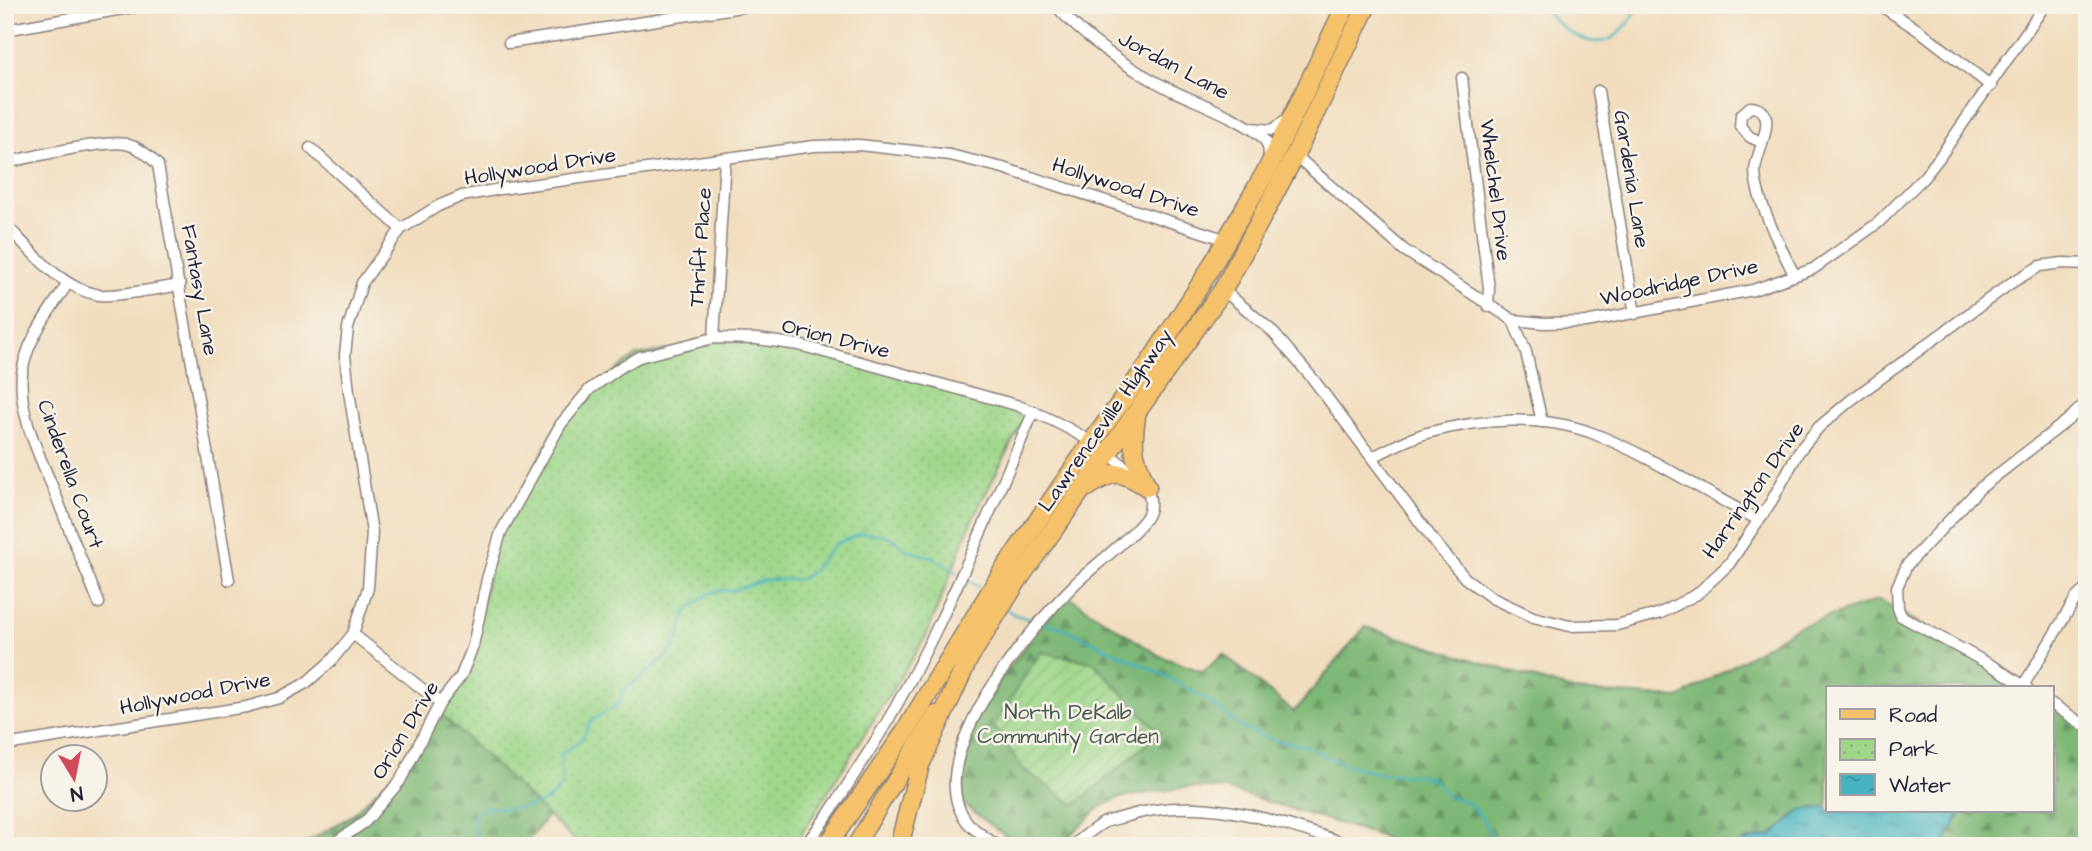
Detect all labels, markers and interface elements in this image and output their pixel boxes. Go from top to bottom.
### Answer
street label: Jordan Lane [1113,24,1234,107]
street label: Gardenia Lane [1606,108,1657,250]
street label: Whelchel Drive [1472,118,1519,262]
street label: Hollywood Drive [462,140,618,195]
street label: Hollywood Drive [1048,150,1203,227]
street label: Thrift Place [682,186,719,308]
street label: Fantasy Lane [172,222,225,358]
street label: Woodridge Drive [1597,252,1761,315]
street label: Orion Drive [779,311,893,366]
street label: Lawrenceville Highway [1031,323,1181,519]
street label: Cinderella Court [30,396,111,553]
street label: Harrington Drive [1695,416,1813,566]
street label: Hollywood Drive [117,665,273,724]
street label: Orion Drive [365,676,446,785]
legend [1826,686,2054,812]
park label: North DeKalb Community Garden [977,698,1159,753]
text: Road [1889,701,1937,730]
text: Park [1889,735,1938,764]
north arrow [38,742,108,812]
text: Water [1889,771,1951,800]
text: N [68,779,85,808]

